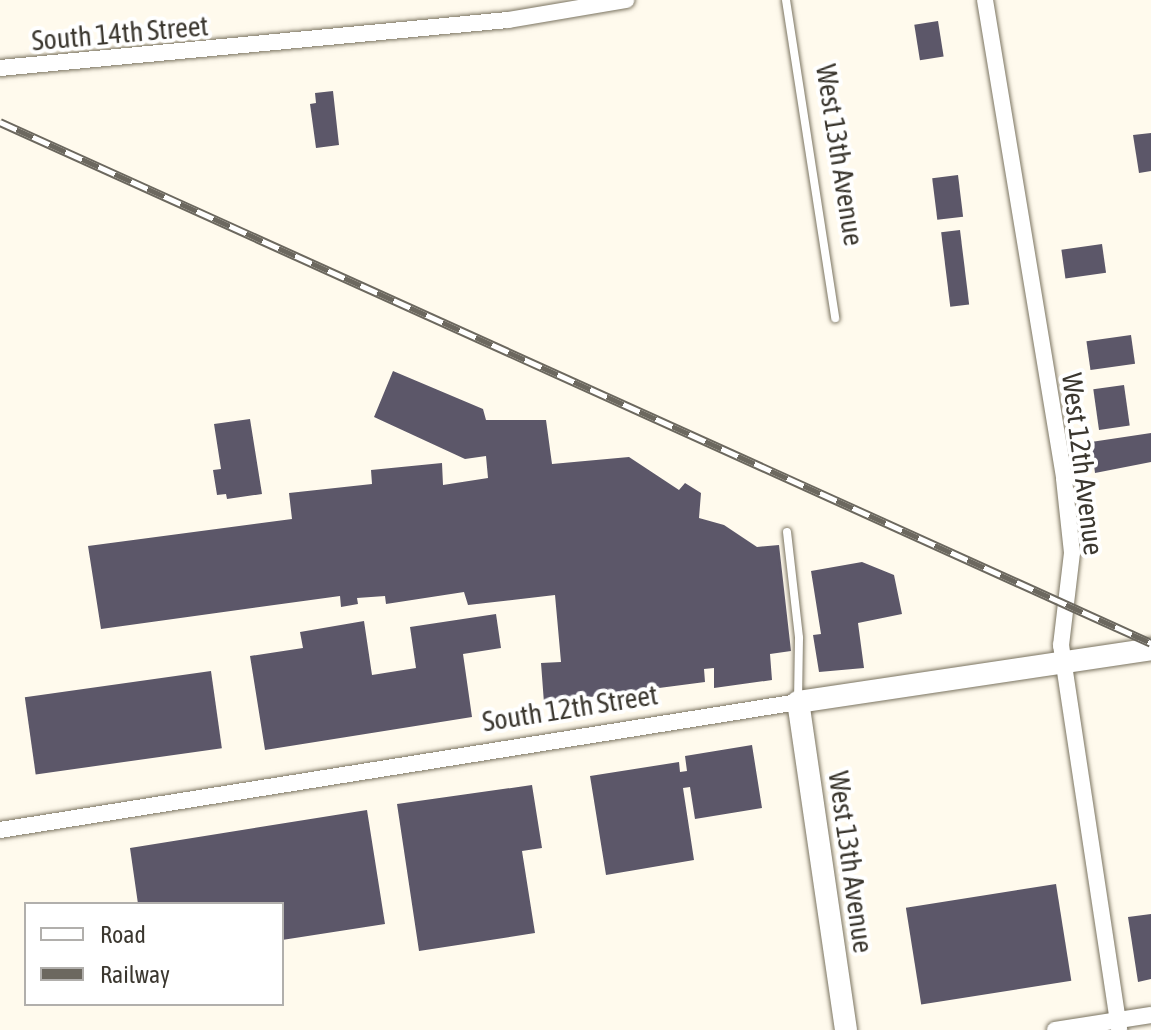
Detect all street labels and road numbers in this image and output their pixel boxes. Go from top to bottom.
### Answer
street label: South 14th Street [30,9,210,57]
street label: West 13th Avenue [809,62,871,248]
street label: West 12th Avenue [1055,371,1111,557]
street label: South 12th Street [480,678,660,738]
street label: West 13th Avenue [822,769,880,955]

